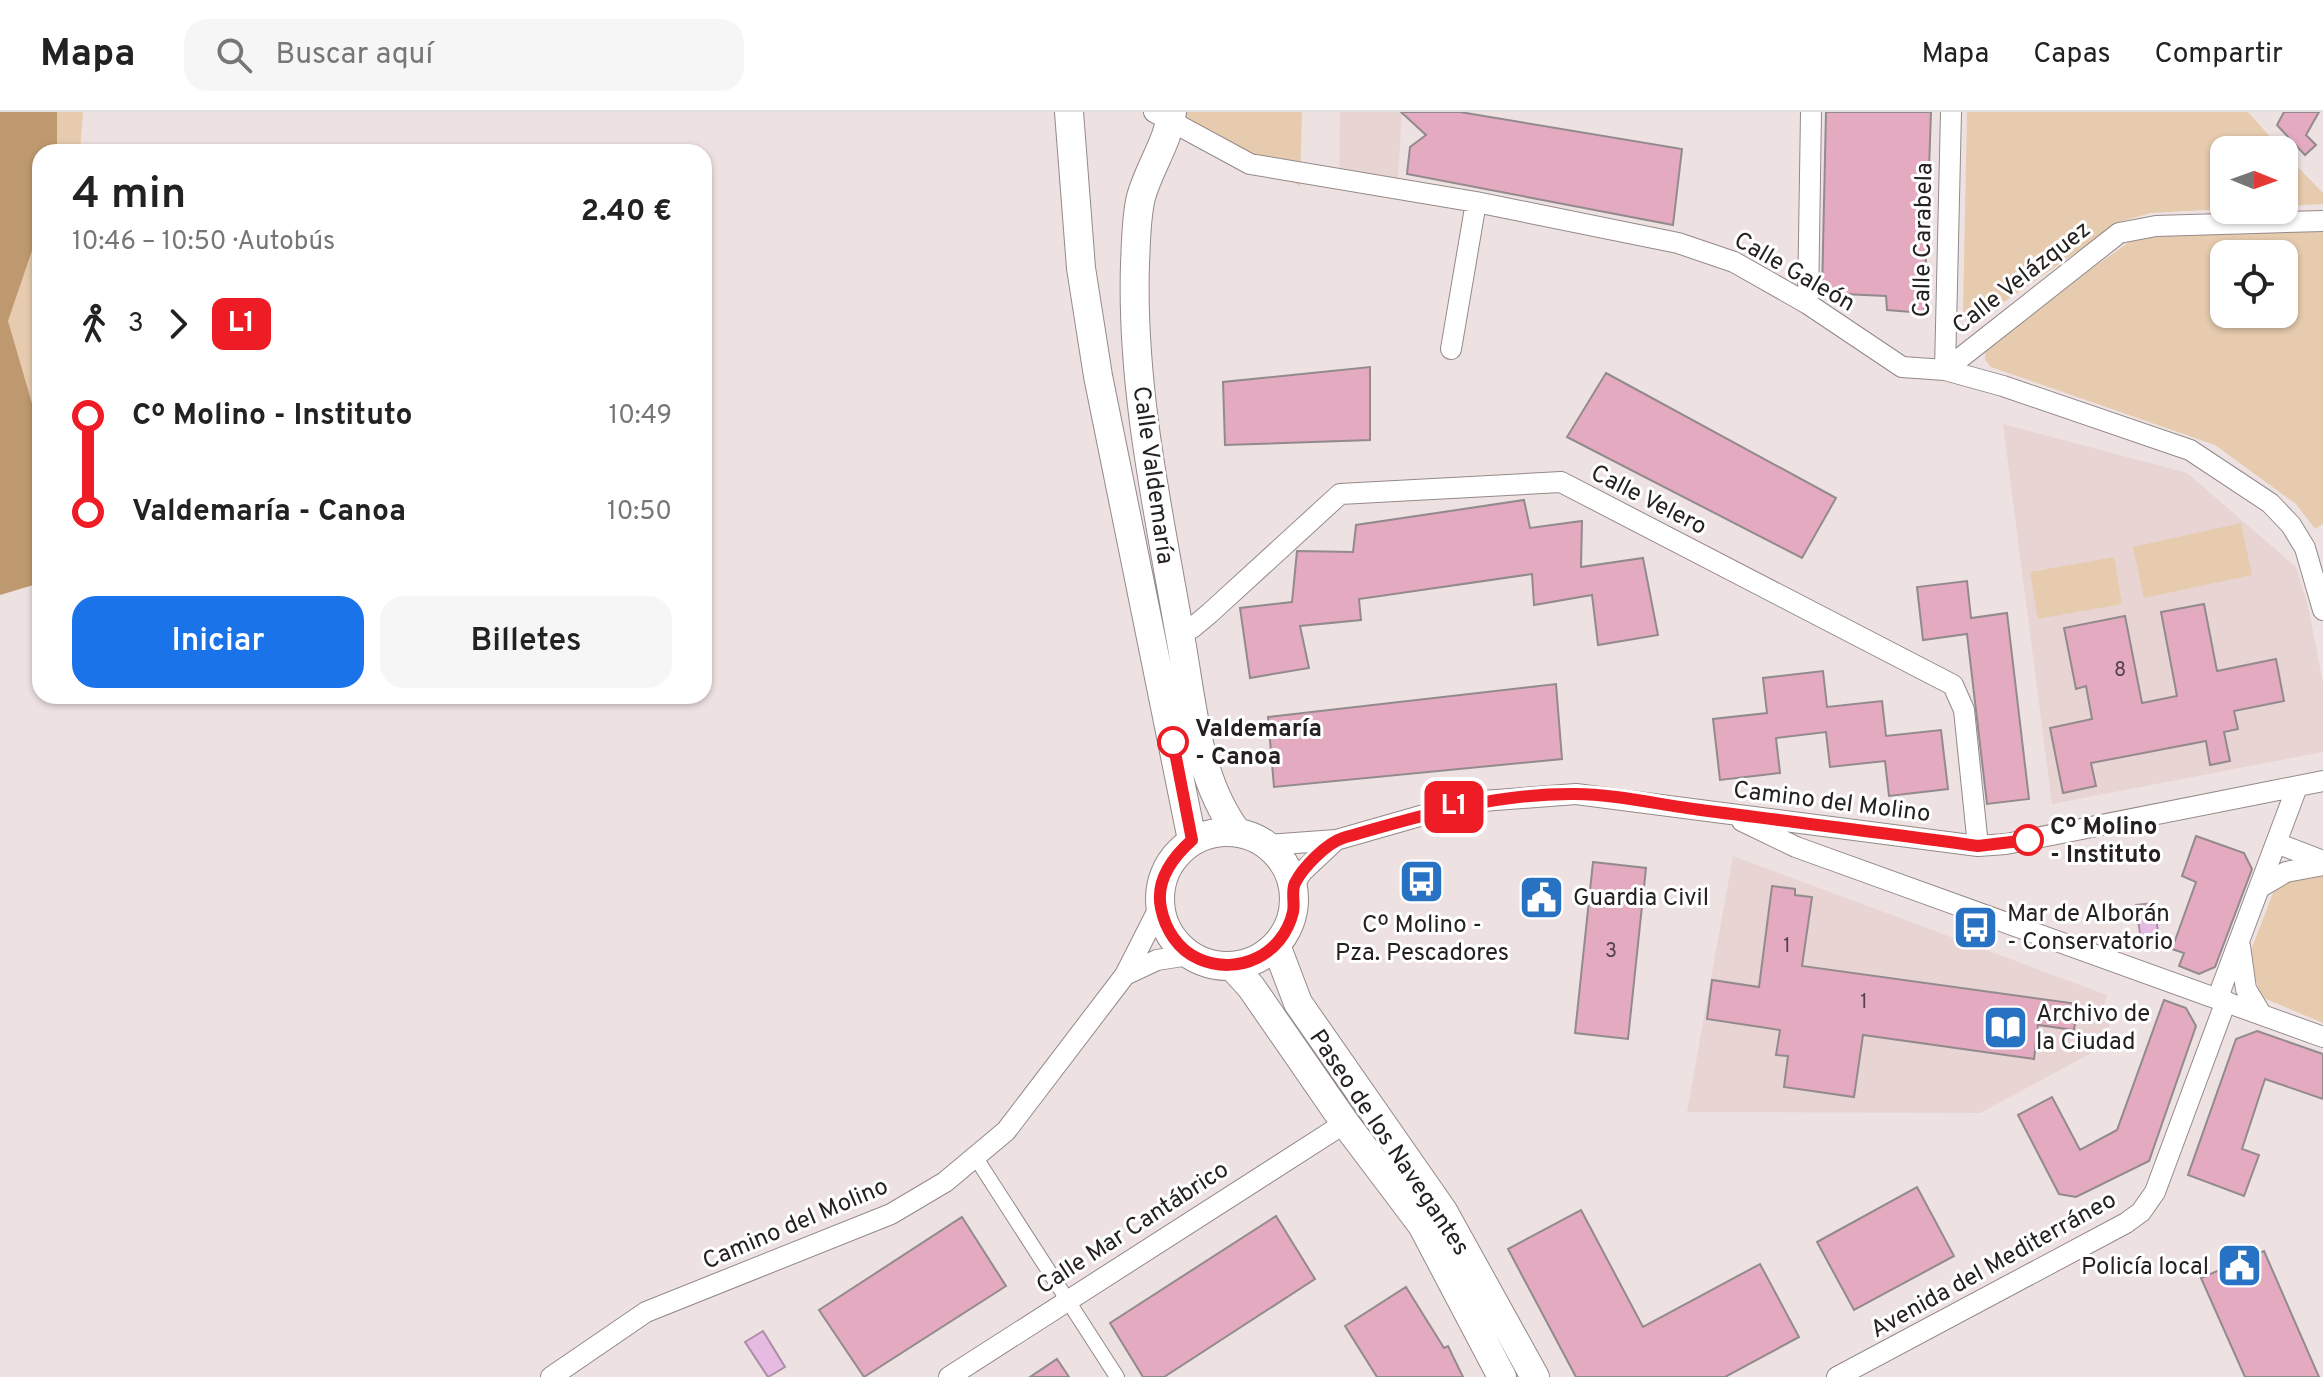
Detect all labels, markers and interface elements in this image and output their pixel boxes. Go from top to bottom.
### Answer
search box [184,19,744,91]
text: Mapa [40,31,136,80]
icon: search [212,33,256,77]
text: Buscar aquí [276,37,433,74]
text: Mapa [1922,37,1989,73]
text: Capas [2033,37,2111,73]
text: Compartir [2155,37,2283,73]
north arrow [2210,136,2298,224]
map controls [2210,136,2298,328]
street label: Calle Carabela [1908,162,1940,318]
text: 4 min [72,168,186,224]
text: 2.40 € [581,194,672,231]
street label: Calle Velázquez [1947,215,2097,342]
text: 10:46 – 10:50 · Autobús [72,226,335,259]
street label: Calle Galeón [1728,226,1860,319]
button: locate [2210,240,2298,328]
icon: walk [72,302,116,346]
icon: forward [156,302,200,346]
text: L1 [228,306,255,342]
text: 3 [128,308,144,341]
street label: Calle Valdemaría [1125,384,1179,566]
text: Cº Molino - Instituto [132,398,413,435]
text: 10:49 [608,400,672,433]
street label: Calle Velero [1585,459,1711,543]
text: Valdemaría - Canoa [132,494,406,531]
text: 10:50 [607,496,672,529]
button: Iniciar [72,596,364,688]
button: Billetes [380,596,672,688]
house number: 8 [2114,658,2126,684]
place label: Valdemaría - Canoa [1195,715,1322,773]
marker: Valdemaría - Canoa [1158,727,1188,757]
street label: Camino del Molino [1731,776,1932,830]
line badge: L1 [1418,781,1490,833]
text: L1 [1440,789,1468,825]
place label: Cº Molino - Instituto [2050,813,2161,871]
marker: Cº Molino - Instituto [2013,825,2043,855]
bus stop icon: Cº Molino - Pza. Pescadores [1398,858,1446,906]
public building icon: Guardia Civil [1518,873,1566,921]
place label: Guardia Civil [1573,884,1709,914]
place label: Mar de Alborán - Conservatorio [2007,900,2173,958]
bus stop icon: Mar de Alborán - Conservatorio [1952,903,2000,951]
place label: Cº Molino - Pza. Pescadores [1335,911,1509,969]
house number: 1 [1783,934,1791,960]
house number: 3 [1605,939,1617,965]
house number: 1 [1860,990,1868,1016]
place label: Archivo de la Ciudad [2036,1000,2150,1058]
library icon: Archivo de la Ciudad [1981,1003,2029,1051]
street label: Paseo de los Navegantes [1302,1025,1475,1262]
street label: Calle Mar Cantábrico [1031,1155,1235,1302]
street label: Camino del Molino [699,1172,893,1277]
street label: Avenida del Mediterráneo [1866,1186,2122,1346]
public building icon: Policía local [2216,1242,2264,1290]
place label: Policía local [2081,1253,2209,1283]

